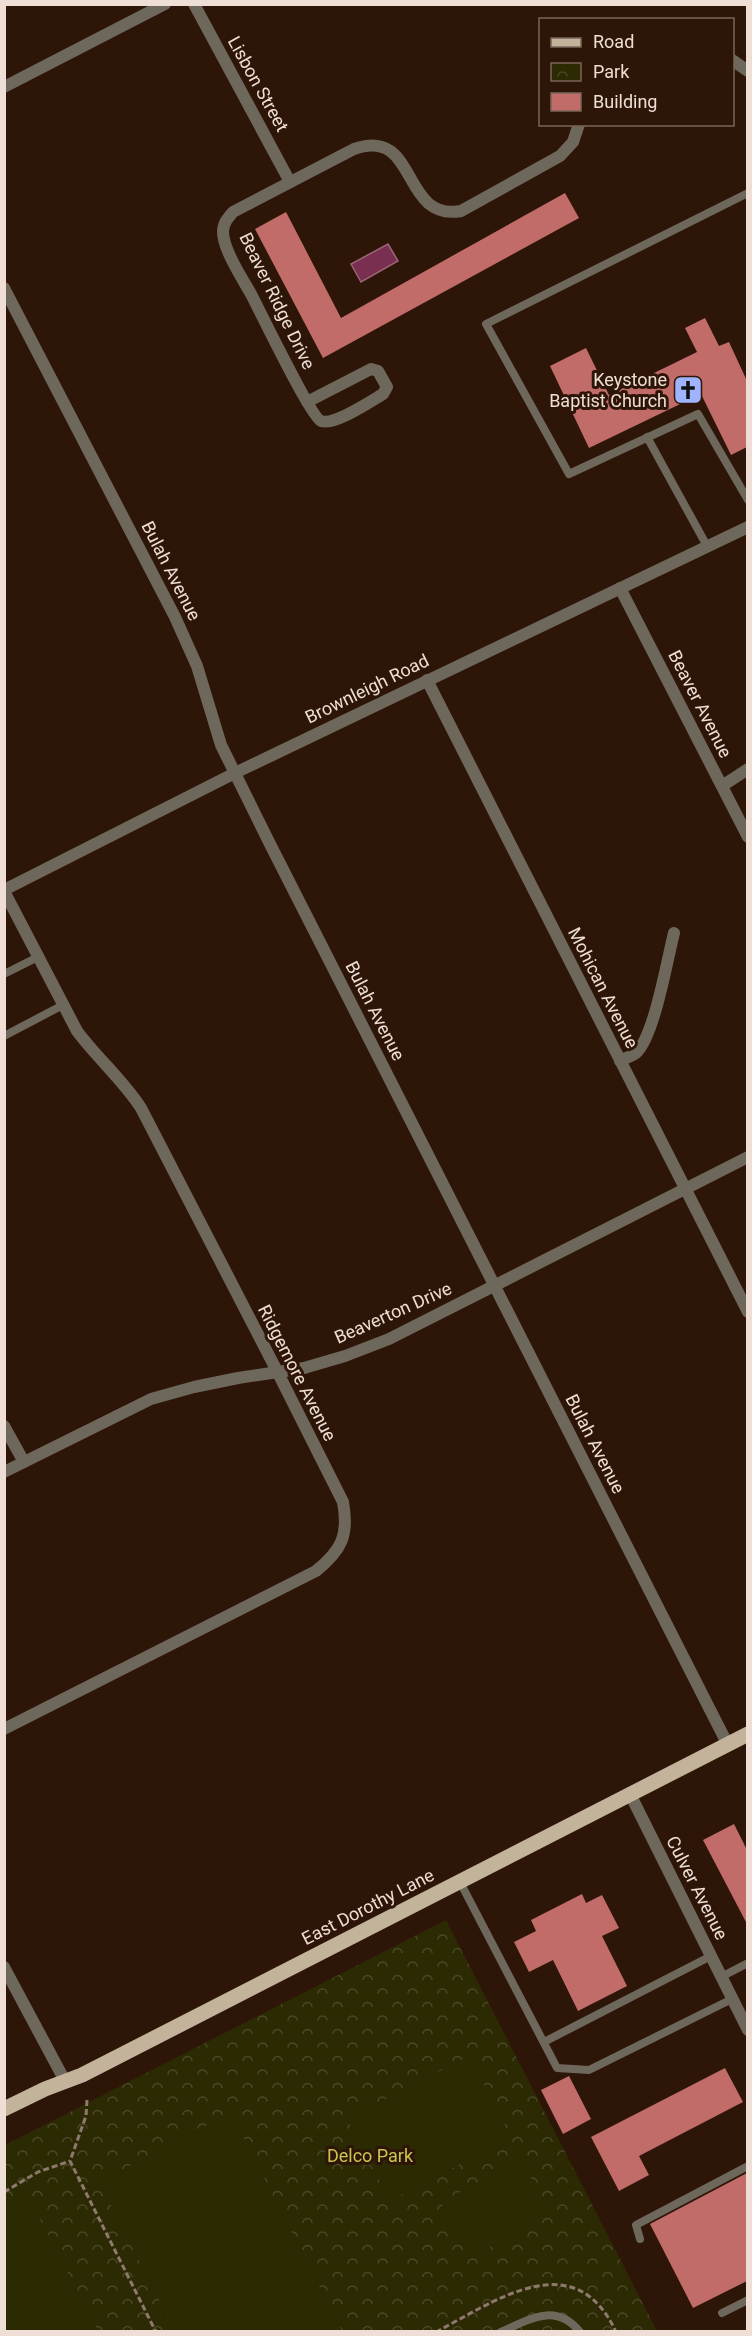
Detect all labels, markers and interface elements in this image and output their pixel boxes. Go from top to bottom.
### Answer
legend [539,18,734,126]
text: Road [593,31,634,52]
street label: Lisbon Street [224,32,293,135]
text: Park [593,61,630,82]
text: Building [593,91,657,112]
street label: Beaver Ridge Drive [235,229,320,372]
place label: Keystone Baptist Church [549,369,667,411]
church icon: Keystone Baptist Church [672,374,704,406]
street label: Bulah Avenue [137,518,205,624]
street label: Beaver Avenue [664,646,737,761]
street label: Brownleigh Road [302,650,432,728]
street label: Mohican Avenue [564,924,643,1052]
street label: Bulah Avenue [341,958,409,1064]
street label: Beaverton Drive [331,1277,455,1348]
street label: Ridgemore Avenue [254,1301,341,1444]
street label: Bulah Avenue [561,1391,629,1497]
street label: Culver Avenue [662,1832,733,1943]
street label: East Dorothy Lane [298,1864,437,1949]
park label: Delco Park [327,2145,414,2166]

